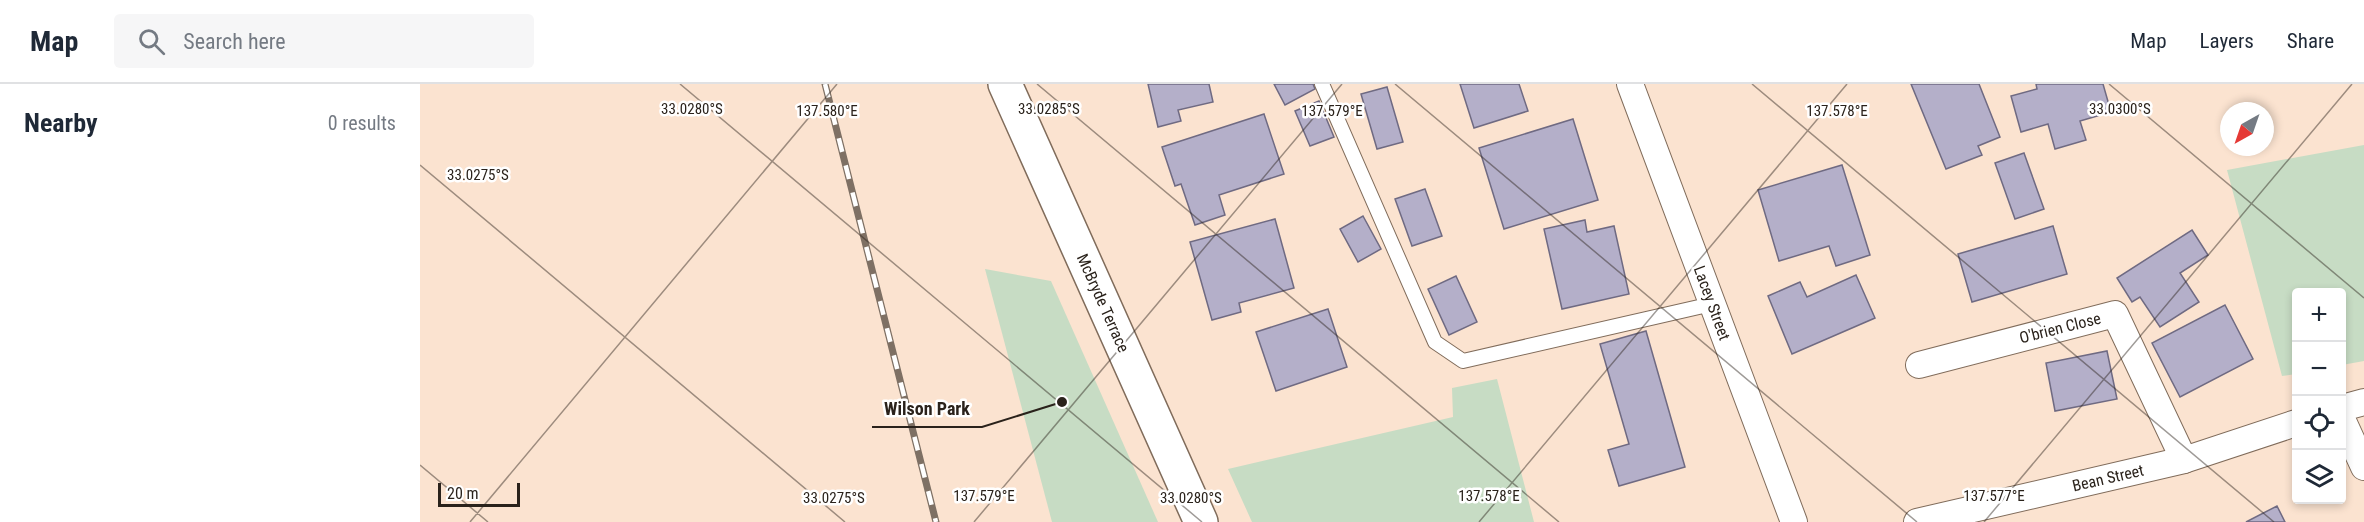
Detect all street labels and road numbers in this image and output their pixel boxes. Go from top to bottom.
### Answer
street label: McBryde Terrace [1073,251,1133,355]
street label: Lacey Street [1690,263,1734,343]
street label: O'brien Close [2017,309,2103,347]
street label: Bean Street [2070,460,2146,495]

